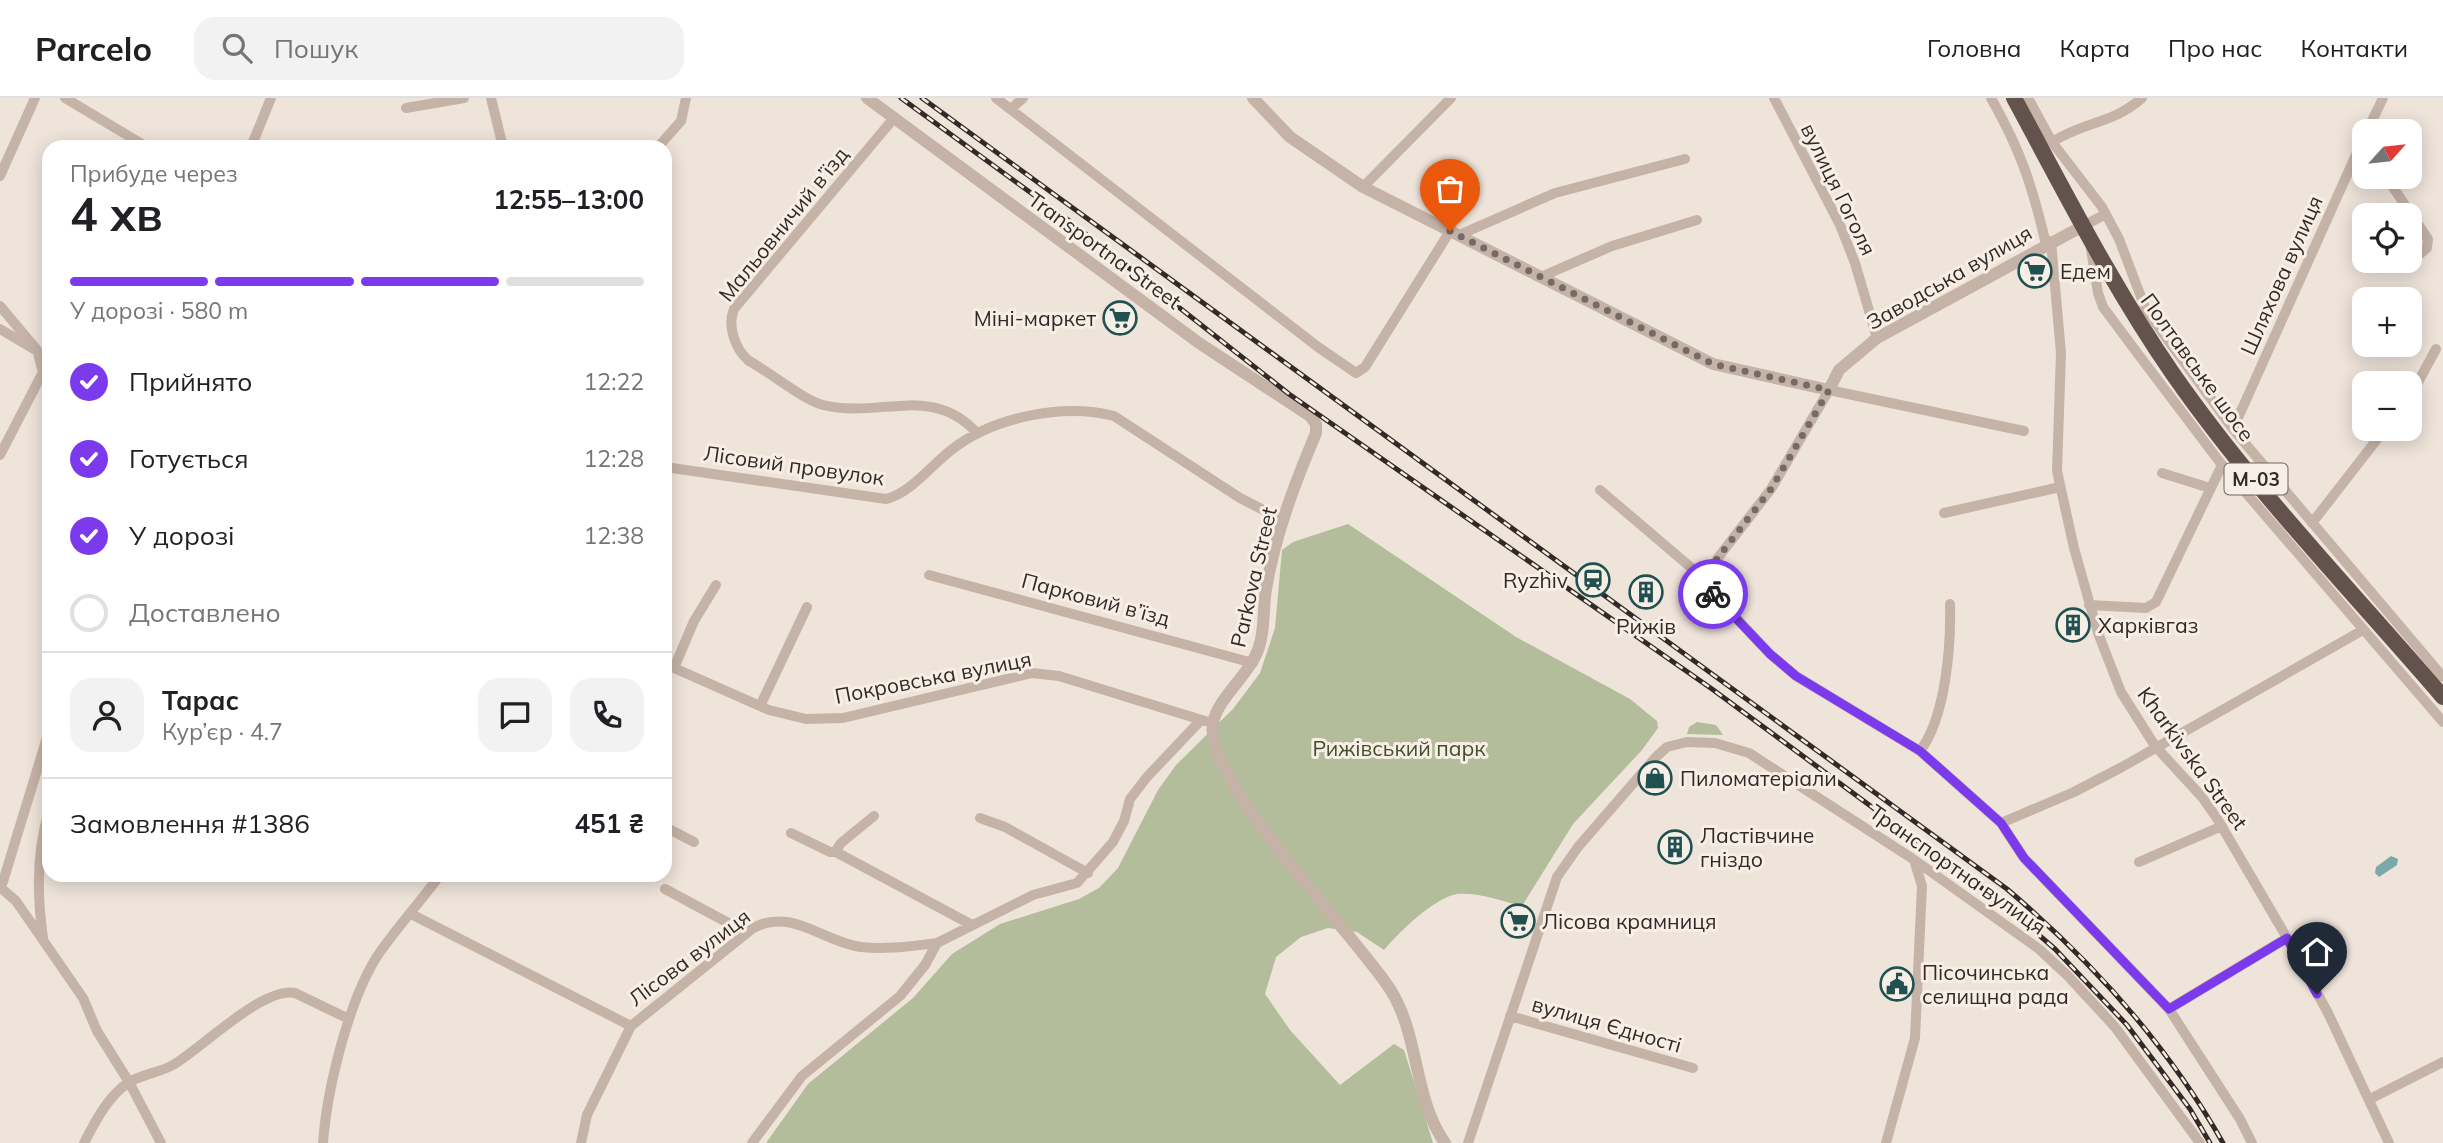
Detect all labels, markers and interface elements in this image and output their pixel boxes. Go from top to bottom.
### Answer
search box [194,17,684,80]
text: Parcelo [35,28,152,69]
icon: search [218,29,256,67]
text: Пошук [274,32,358,65]
text: Головна [1927,33,2021,63]
text: Карта [2059,33,2130,63]
text: Про нас [2168,33,2262,63]
text: Контакти [2300,33,2408,63]
street label: вулиця Гоголя [1796,119,1882,259]
north arrow [2352,119,2422,189]
map controls [2352,119,2422,441]
street label: Мальовничий в’їзд [713,141,853,307]
text: Прибуде через [70,159,238,188]
pin [1420,159,1480,231]
icon: bag [1431,170,1469,208]
text: 12:55–13:00 [493,183,644,216]
text: 4 хв [70,185,163,243]
street label: Transportna Street [1024,186,1186,314]
street label: Шляхова вулиця [2234,191,2328,359]
button: locate [2352,203,2422,273]
street label: Заводська вулиця [1862,219,2036,335]
supermarket icon: Едем [2016,252,2054,290]
place label: Едем [2060,258,2111,284]
button: + [2352,287,2422,357]
street label: Полтавське шосе [2136,288,2260,446]
text: У дорозі · 580 m [70,296,248,325]
supermarket icon: Міні-маркет [1101,299,1139,337]
place label: Міні-маркет [974,305,1096,331]
icon: check [70,363,108,401]
text: Прийнято [129,365,252,398]
text: 12:22 [584,367,644,396]
button: − [2352,371,2422,441]
street label: Лісовий провулок [702,439,887,491]
icon: check [70,440,108,478]
text: Готується [129,442,248,475]
text: 12:28 [584,444,644,473]
road number: М-03 [2224,464,2288,494]
street label: Parkova Street [1224,504,1282,650]
icon: check [70,517,108,555]
text: У дорозі [129,519,235,552]
text: 12:38 [584,521,644,550]
courier [1678,559,1748,629]
station icon: Ryzhiv [1574,561,1612,599]
street label: Парковий в’їзд [1019,567,1173,631]
place label: Ryzhiv [1503,567,1568,593]
building icon: Рижів [1627,573,1665,611]
icon: bike [1694,575,1732,613]
text: Доставлено [129,596,281,629]
building icon: Харківгаз [2054,606,2092,644]
place label: Харківгаз [2098,612,2198,638]
place label: Рижів [1616,613,1676,639]
street label: Покровська вулиця [833,645,1033,709]
button: person [70,678,144,752]
button: chat [478,678,552,752]
button: phone [570,678,644,752]
street label: Kharkivska Street [2133,682,2253,834]
text: Тарас [162,684,239,717]
text: Кур’єр · 4.7 [162,717,283,746]
park label: Рижівський парк [1312,735,1486,761]
shop icon: Пиломатеріали [1636,759,1674,797]
place label: Пиломатеріали [1680,765,1837,791]
street label: Транспортна вулиця [1865,798,2051,940]
text: Замовлення #1386 [70,807,310,840]
text: 451 ₴ [574,807,644,840]
place label: Ластівчине гніздо [1700,822,1814,872]
building icon: Ластівчине гніздо [1656,828,1694,866]
supermarket icon: Лісова крамниця [1499,902,1537,940]
street label: Лісова вулиця [623,903,755,1011]
place label: Лісова крамниця [1542,908,1717,934]
pin [2287,922,2347,994]
icon: home [2298,933,2336,971]
place label: Пісочинська селищна рада [1922,959,2069,1009]
public building icon: Пісочинська селищна рада [1878,965,1916,1003]
street label: вулиця Єдності [1529,990,1685,1058]

